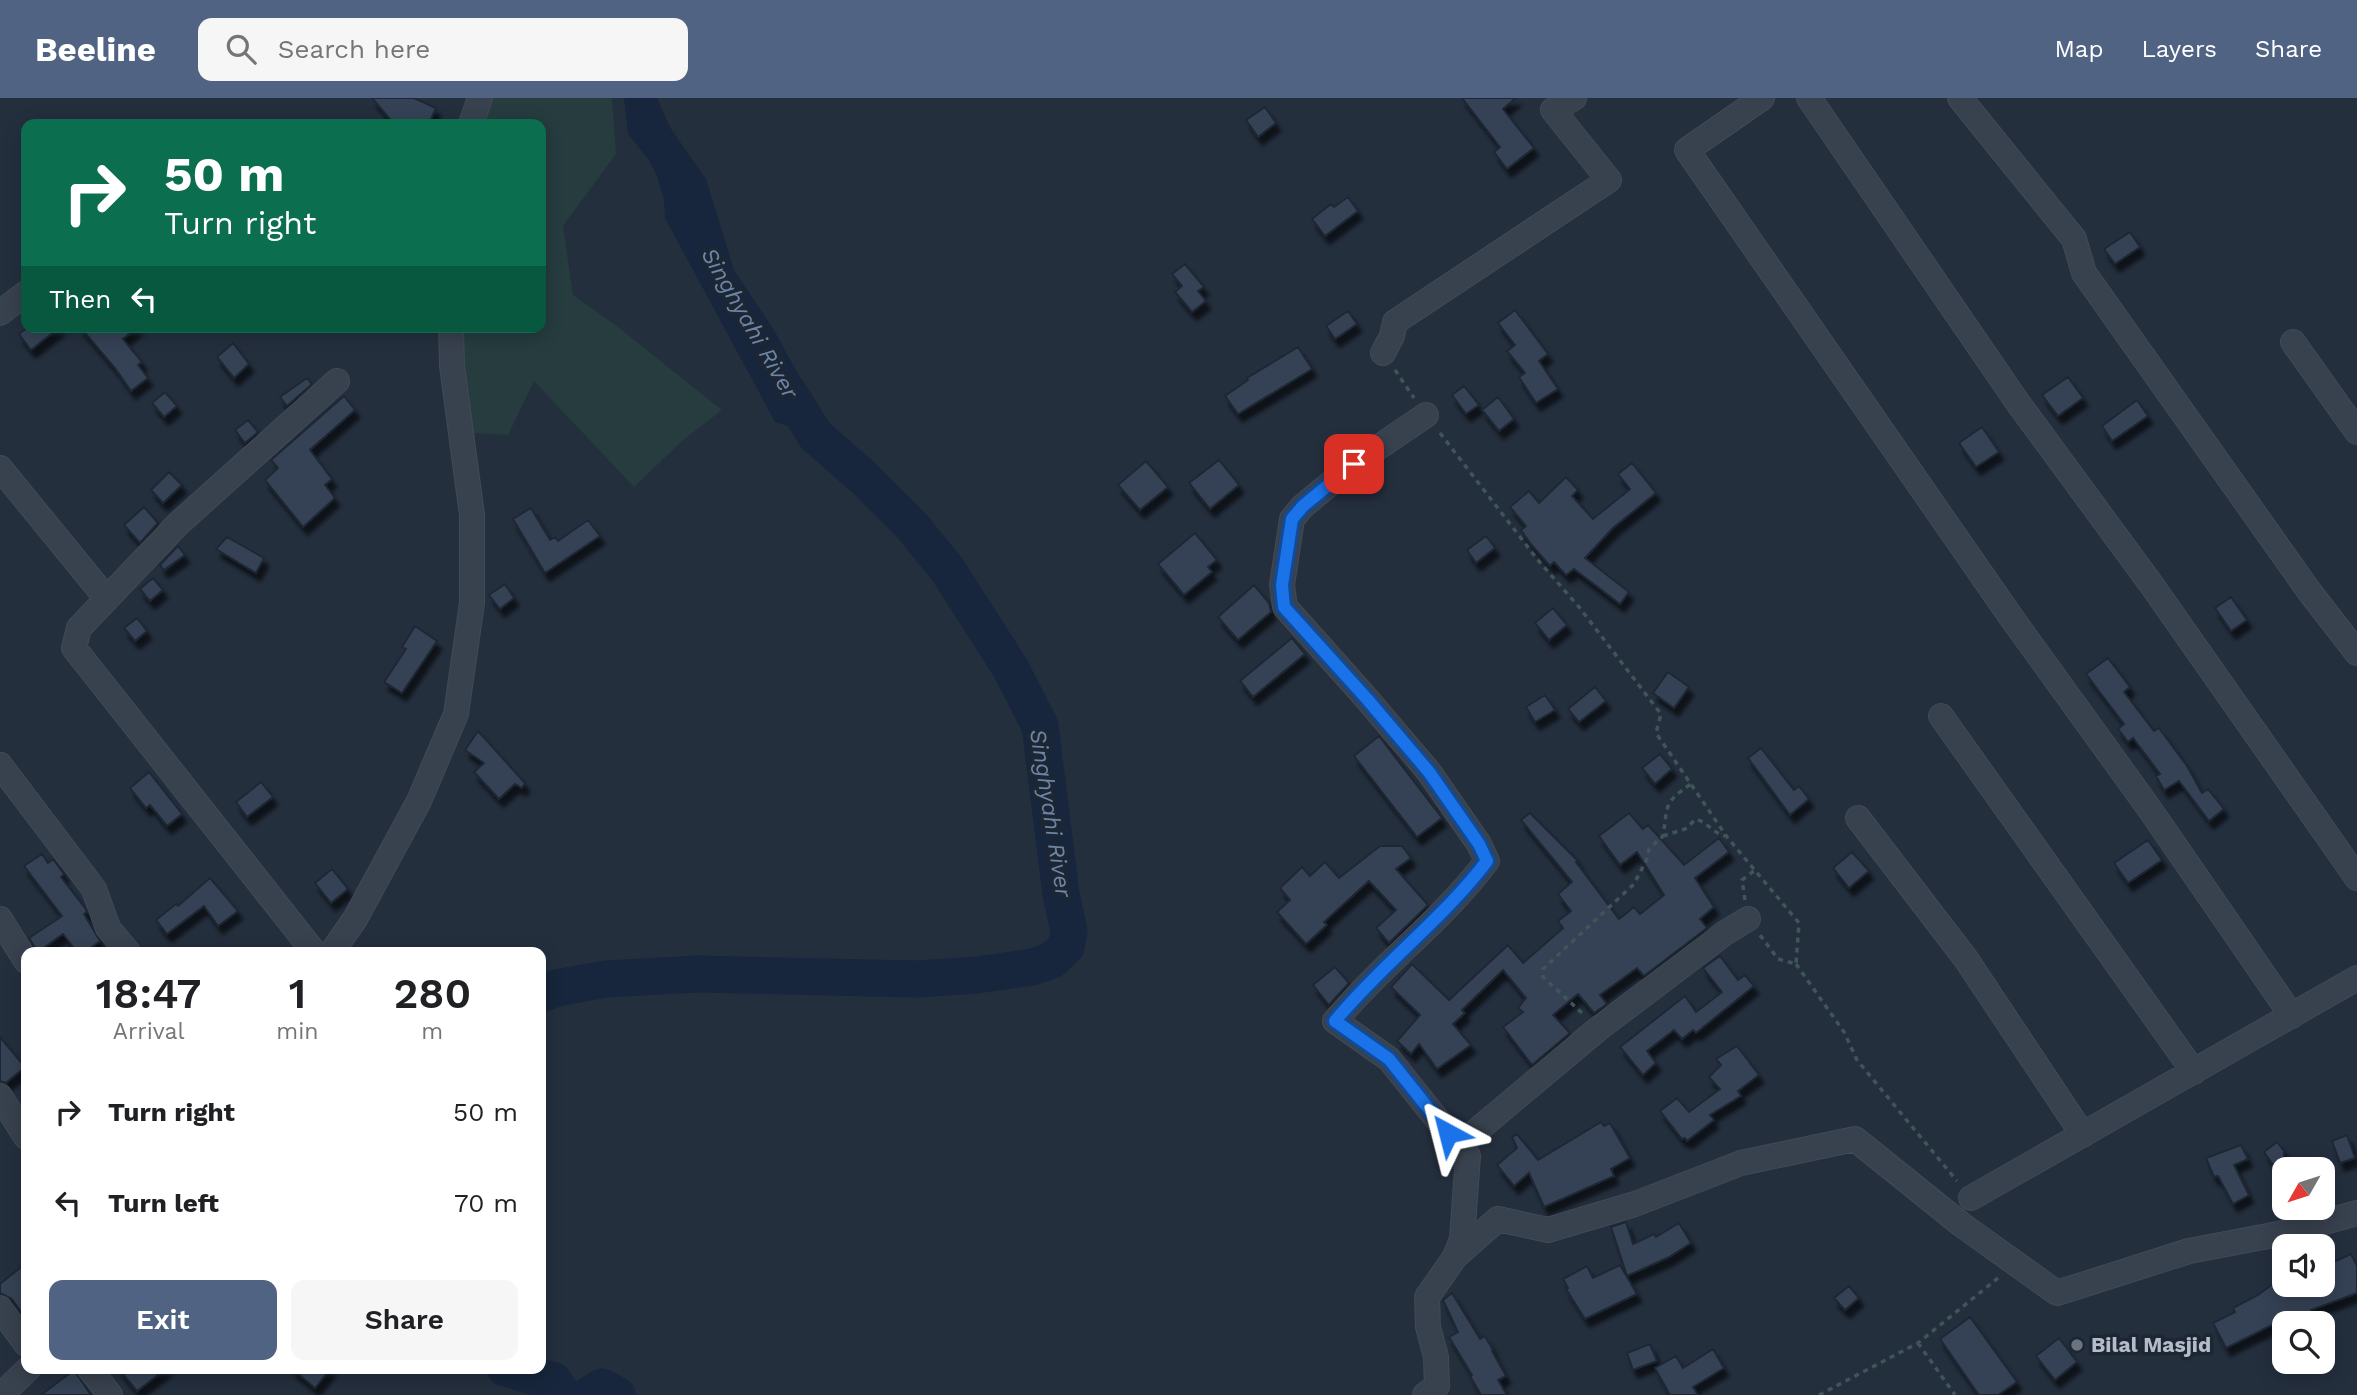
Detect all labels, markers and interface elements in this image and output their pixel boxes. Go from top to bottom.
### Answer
search box [198,18,688,81]
text: Beeline [35,30,156,69]
icon: search [222,30,260,68]
text: Search here [278,34,430,64]
text: Map [2055,35,2103,63]
text: Layers [2141,35,2217,63]
text: Share [2255,35,2322,63]
text: 50 m [164,145,284,203]
icon: right [49,147,140,238]
text: Turn right [164,204,316,242]
water label: Singhyahi River [695,243,804,405]
icon: left [125,280,163,318]
text: Then [49,284,111,314]
pin [1324,434,1384,494]
icon: arrive [1335,445,1373,483]
water label: Singhyahi River [1024,727,1077,900]
text: 18:47 [96,969,201,1018]
text: 1 [289,969,306,1018]
text: 280 [393,969,471,1018]
text: Arrival [113,1018,185,1045]
text: min [276,1018,319,1045]
text: m [421,1018,443,1045]
icon: right [49,1093,87,1131]
position arrow [1411,1096,1485,1170]
text: Turn right [108,1097,235,1127]
text: 50 m [453,1097,518,1127]
north arrow [2272,1157,2334,1220]
map controls [2272,1157,2335,1374]
icon: left [49,1184,87,1222]
text: Turn left [108,1188,219,1218]
text: 70 m [454,1188,518,1218]
button: sound [2272,1234,2335,1297]
button: Exit [49,1280,277,1360]
button: Share [291,1280,518,1360]
button: search [2272,1311,2335,1374]
place label: Bilal Masjid [2091,1332,2211,1357]
marker: Bilal Masjid [2069,1337,2085,1353]

